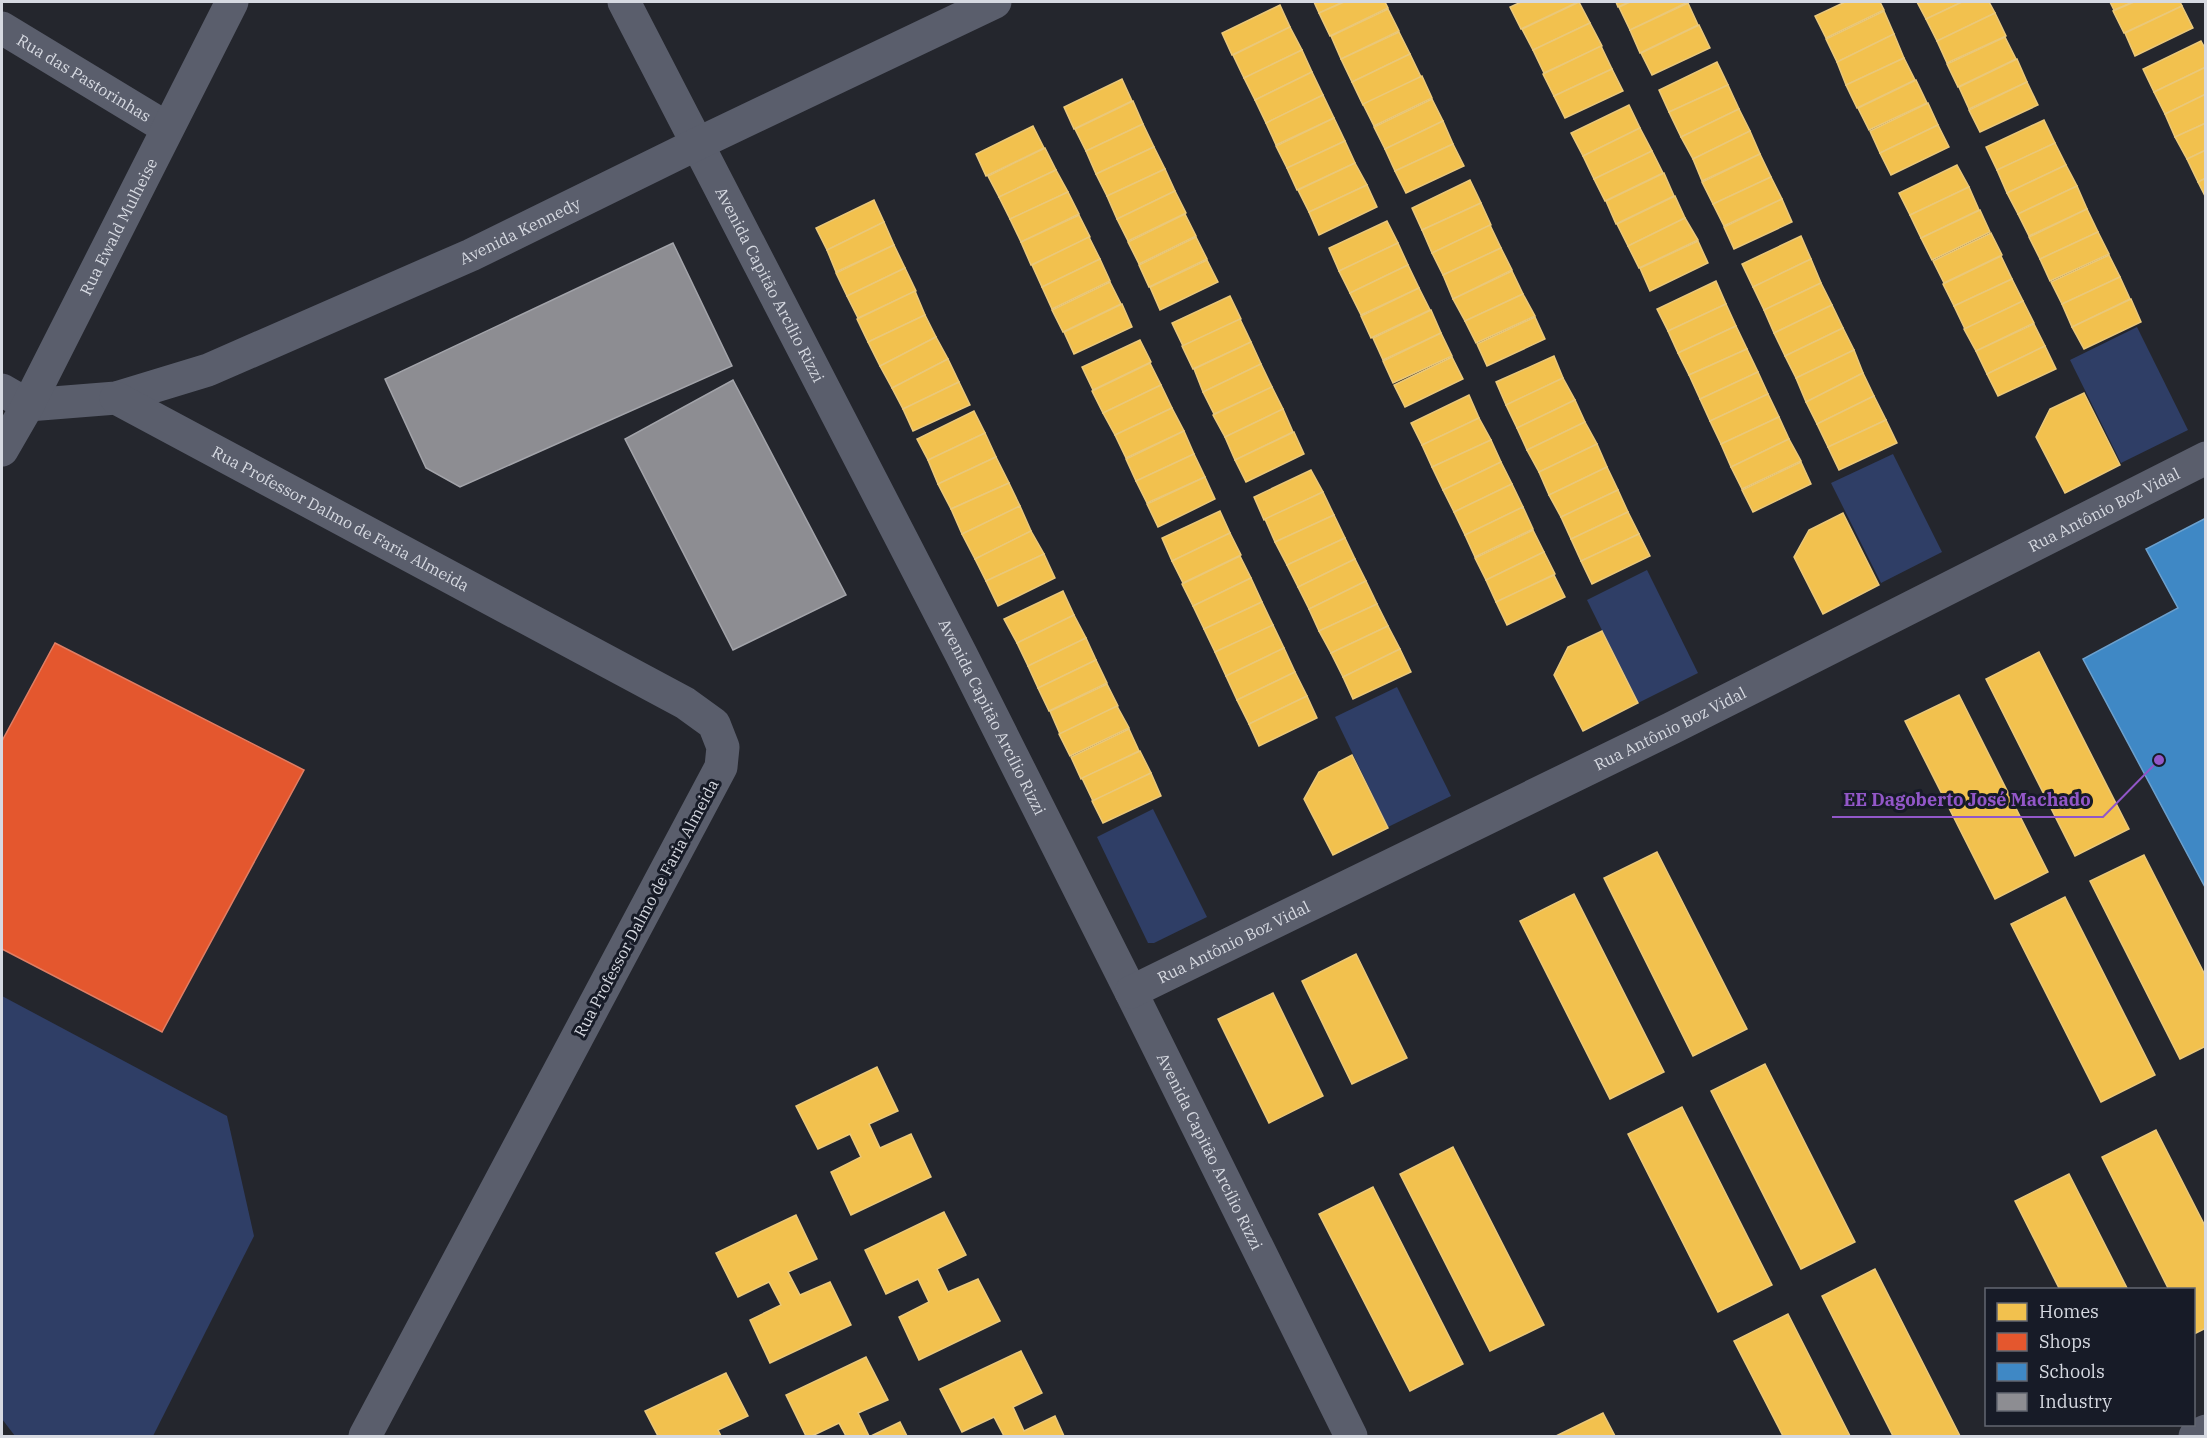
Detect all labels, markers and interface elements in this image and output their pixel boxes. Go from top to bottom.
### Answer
street label: Rua das Pastorinhas [14,30,155,126]
street label: Rua Ewald Mulheise [75,155,161,299]
street label: Avenida Capitão Arcílio Rizzi [711,183,829,386]
street label: Avenida Kennedy [456,193,584,269]
street label: Rua Professor Dalmo de Faria Almeida [209,441,473,596]
street label: Rua Antônio Boz Vidal [2025,463,2183,556]
street label: Avenida Capitão Arcílio Rizzi [934,615,1050,818]
street label: Rua Antônio Boz Vidal [1591,682,1749,775]
street label: Rua Professor Dalmo de Faria Almeida [569,776,723,1040]
callout: EE Dagoberto José Machado [1832,781,2103,817]
text: EE Dagoberto José Machado [1843,788,2091,811]
street label: Rua Antônio Boz Vidal [1154,896,1313,988]
street label: Avenida Capitão Arcílio Rizzi [1153,1050,1267,1253]
legend [1985,1288,2195,1426]
text: Homes [2039,1300,2099,1323]
text: Shops [2039,1330,2091,1353]
text: Schools [2039,1360,2105,1383]
text: Industry [2039,1390,2112,1413]

